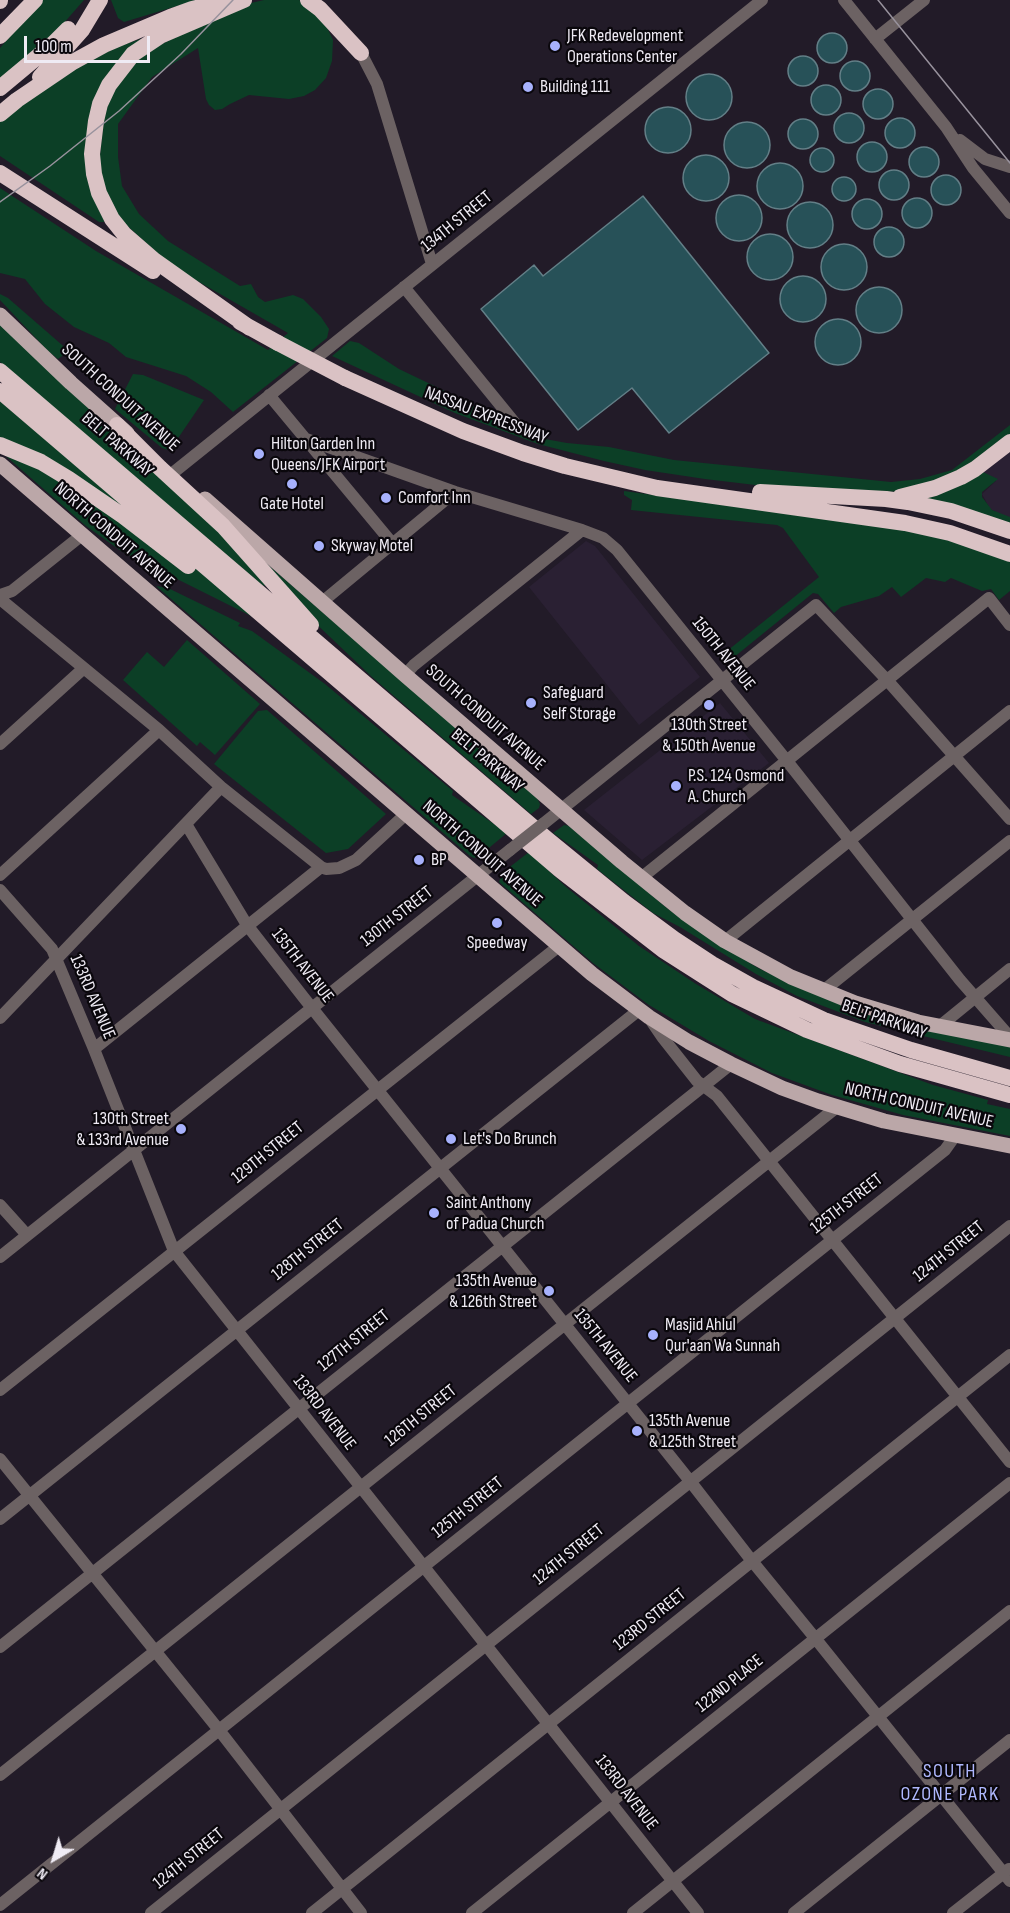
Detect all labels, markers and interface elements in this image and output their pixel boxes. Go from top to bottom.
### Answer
scale bar [27,24,153,62]
place label: JFK Redevelopment Operations Center [567,25,683,68]
text: 100 m [35,36,72,57]
marker: JFK Redevelopment Operations Center [548,39,562,53]
place label: Building 111 [540,76,610,98]
marker: Building 111 [521,80,535,94]
street label: 134TH STREET [417,187,497,257]
street label: SOUTH CONDUIT AVENUE [57,339,183,457]
street label: NASSAU EXPRESSWAY [421,383,551,449]
street label: BELT PARKWAY [77,408,157,482]
place label: Hilton Garden Inn Queens/JFK Airport [271,433,385,476]
marker: Hilton Garden Inn Queens/JFK Airport [252,447,266,461]
marker: Gate Hotel [285,477,299,491]
street label: NORTH CONDUIT AVENUE [50,478,178,594]
place label: Comfort Inn [398,487,471,509]
marker: Comfort Inn [379,491,393,505]
place label: Gate Hotel [260,493,324,515]
place label: Skyway Motel [331,535,413,557]
marker: Skyway Motel [312,539,326,553]
street label: 150TH AVENUE [687,613,759,695]
street label: SOUTH CONDUIT AVENUE [421,660,549,776]
place label: Safeguard Self Storage [543,682,616,724]
marker: Safeguard Self Storage [524,696,538,710]
marker: 130th Street & 150th Avenue [702,698,716,712]
place label: 130th Street & 150th Avenue [662,714,756,756]
street label: BELT PARKWAY [446,724,528,798]
place label: P.S. 124 Osmond A. Church [688,765,784,808]
marker: P.S. 124 Osmond A. Church [669,779,683,793]
street label: NORTH CONDUIT AVENUE [418,796,546,912]
place label: BP [431,849,447,871]
marker: BP [412,853,426,867]
street label: 130TH STREET [356,882,438,952]
marker: Speedway [490,916,504,930]
street label: 135TH AVENUE [266,924,338,1008]
place label: Speedway [467,932,527,954]
street label: 133RD AVENUE [65,952,119,1042]
street label: BELT PARKWAY [839,995,929,1045]
street label: NORTH CONDUIT AVENUE [843,1078,995,1134]
place label: 130th Street & 133rd Avenue [76,1108,169,1150]
street label: 129TH STREET [228,1117,308,1189]
marker: 130th Street & 133rd Avenue [174,1122,188,1136]
place label: Let's Do Brunch [463,1128,557,1150]
marker: Let's Do Brunch [444,1132,458,1146]
street label: 125TH STREET [807,1169,887,1239]
place label: Saint Anthony of Padua Church [446,1192,544,1234]
marker: Saint Anthony of Padua Church [427,1206,441,1220]
street label: 128TH STREET [268,1214,348,1286]
street label: 124TH STREET [909,1217,989,1287]
place label: 135th Avenue & 126th Street [449,1270,537,1312]
marker: 135th Avenue & 126th Street [542,1284,556,1298]
street label: 127TH STREET [314,1305,394,1377]
street label: 135TH AVENUE [569,1305,641,1387]
place label: Masjid Ahlul Qur'aan Wa Sunnah [665,1314,780,1356]
marker: Masjid Ahlul Qur'aan Wa Sunnah [646,1328,660,1342]
street label: 133RD AVENUE [288,1371,360,1455]
street label: 126TH STREET [381,1380,461,1452]
place label: 135th Avenue & 125th Street [649,1410,736,1452]
marker: 135th Avenue & 125th Street [630,1424,644,1438]
street label: 125TH STREET [428,1473,508,1543]
street label: 124TH STREET [529,1520,609,1590]
street label: 123RD STREET [609,1584,691,1656]
street label: 122ND PLACE [692,1650,768,1718]
street label: 133RD AVENUE [590,1751,662,1835]
district label: SOUTH OZONE PARK [900,1760,1000,1807]
street label: 124TH STREET [149,1824,229,1894]
north arrow [24,1829,84,1889]
text: N [33,1863,52,1884]

